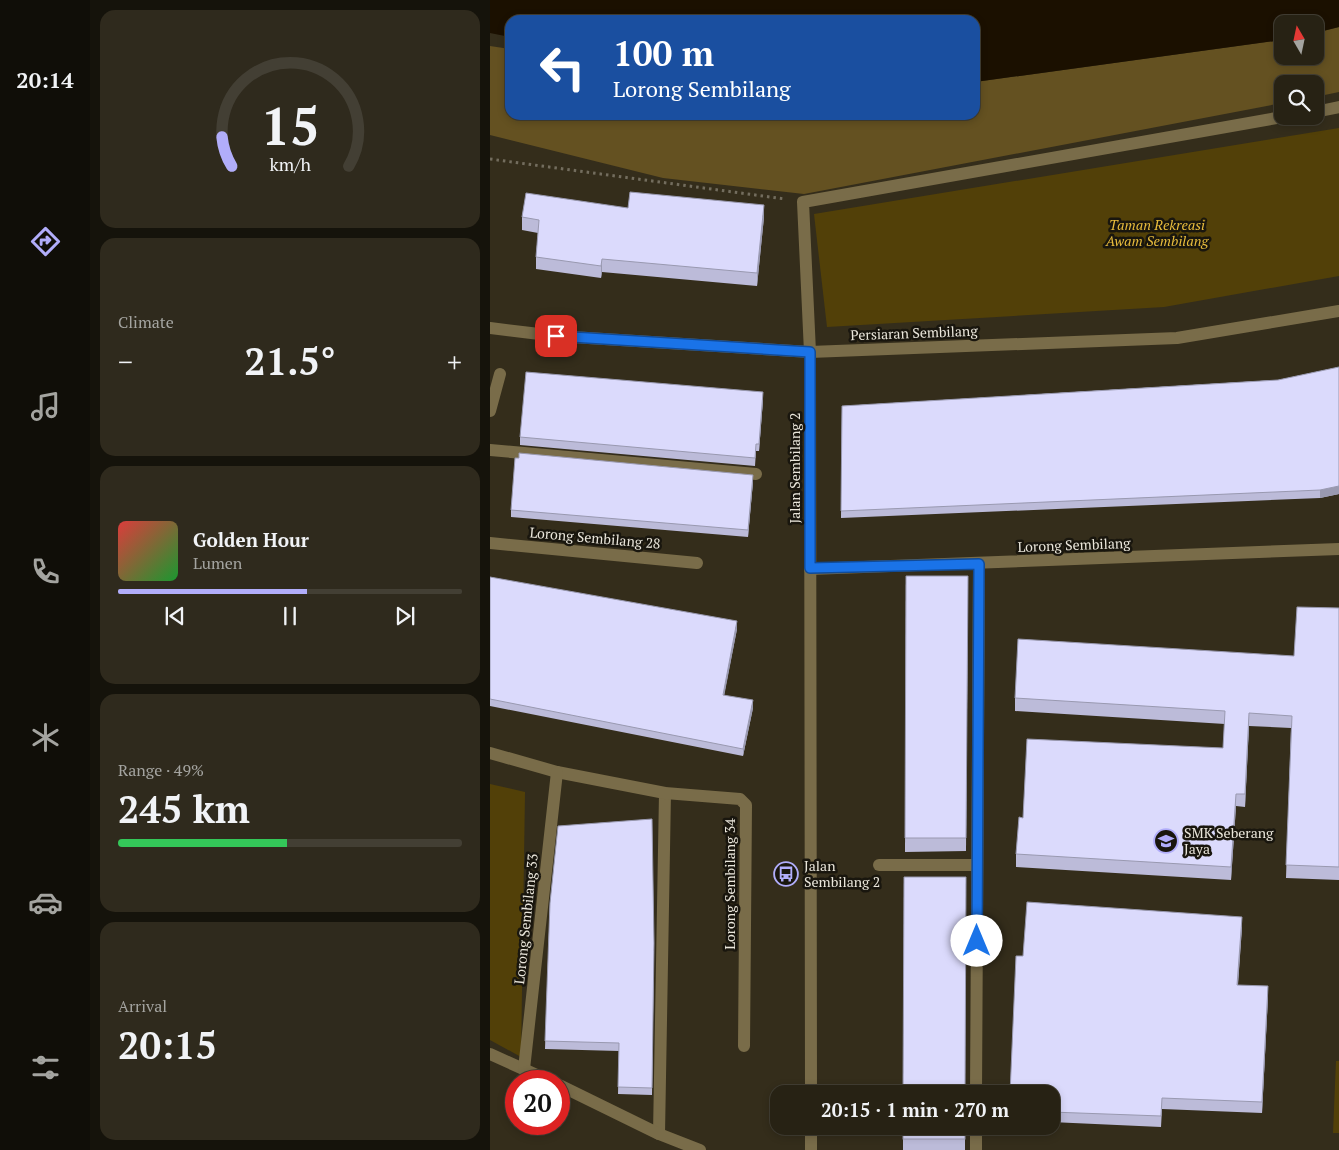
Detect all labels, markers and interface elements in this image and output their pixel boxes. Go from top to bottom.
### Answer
north arrow [1274,15,1324,65]
map controls [1274,15,1324,125]
text: 100 m [613,30,714,76]
icon: left [530,35,595,100]
text: 20:14 [16,65,74,94]
text: Lorong Sembilang [613,74,791,103]
button: search [1274,75,1324,125]
text: 15 [261,91,319,160]
text: km/h [269,152,311,176]
park label: Taman Rekreasi Awam Sembilang [1105,215,1209,250]
icon: directions [28,224,63,259]
text: Climate [118,311,174,333]
pin [535,315,577,357]
street label: Persiaran Sembilang [850,321,979,344]
icon: arrive [542,322,570,350]
text: 21.5° [244,336,336,386]
text: − [118,343,133,380]
text: + [447,343,462,380]
icon: music [28,389,63,424]
street label: Jalan Sembilang 2 [785,412,804,524]
street label: Lorong Sembilang 28 [529,522,661,553]
text: Golden Hour [193,527,309,552]
street label: Lorong Sembilang [1017,533,1131,556]
text: Lumen [193,552,242,574]
icon: phone [28,554,63,589]
icon: previous [161,602,189,630]
icon: pause [276,602,304,630]
icon: next [391,602,419,630]
icon: climate [28,720,63,755]
text: Range · 49% [118,759,204,781]
text: 245 km [118,784,250,834]
street label: Lorong Sembilang 34 [720,818,739,950]
place label: SMK Seberang Jaya [1184,823,1274,858]
school or university icon: SMK Seberang Jaya [1153,828,1179,854]
street label: Lorong Sembilang 33 [509,853,542,985]
place label: Jalan Sembilang 2 [804,856,880,891]
bus stop icon: Jalan Sembilang 2 [773,861,799,887]
icon: car [28,885,63,920]
position arrow [950,914,1002,966]
text: Arrival [118,995,167,1017]
text: 20:15 [118,1020,217,1070]
icon: filters [28,1050,63,1085]
speed limit sign: 20 [505,1070,570,1135]
text: 20:15 · 1 min · 270 m [821,1097,1009,1122]

